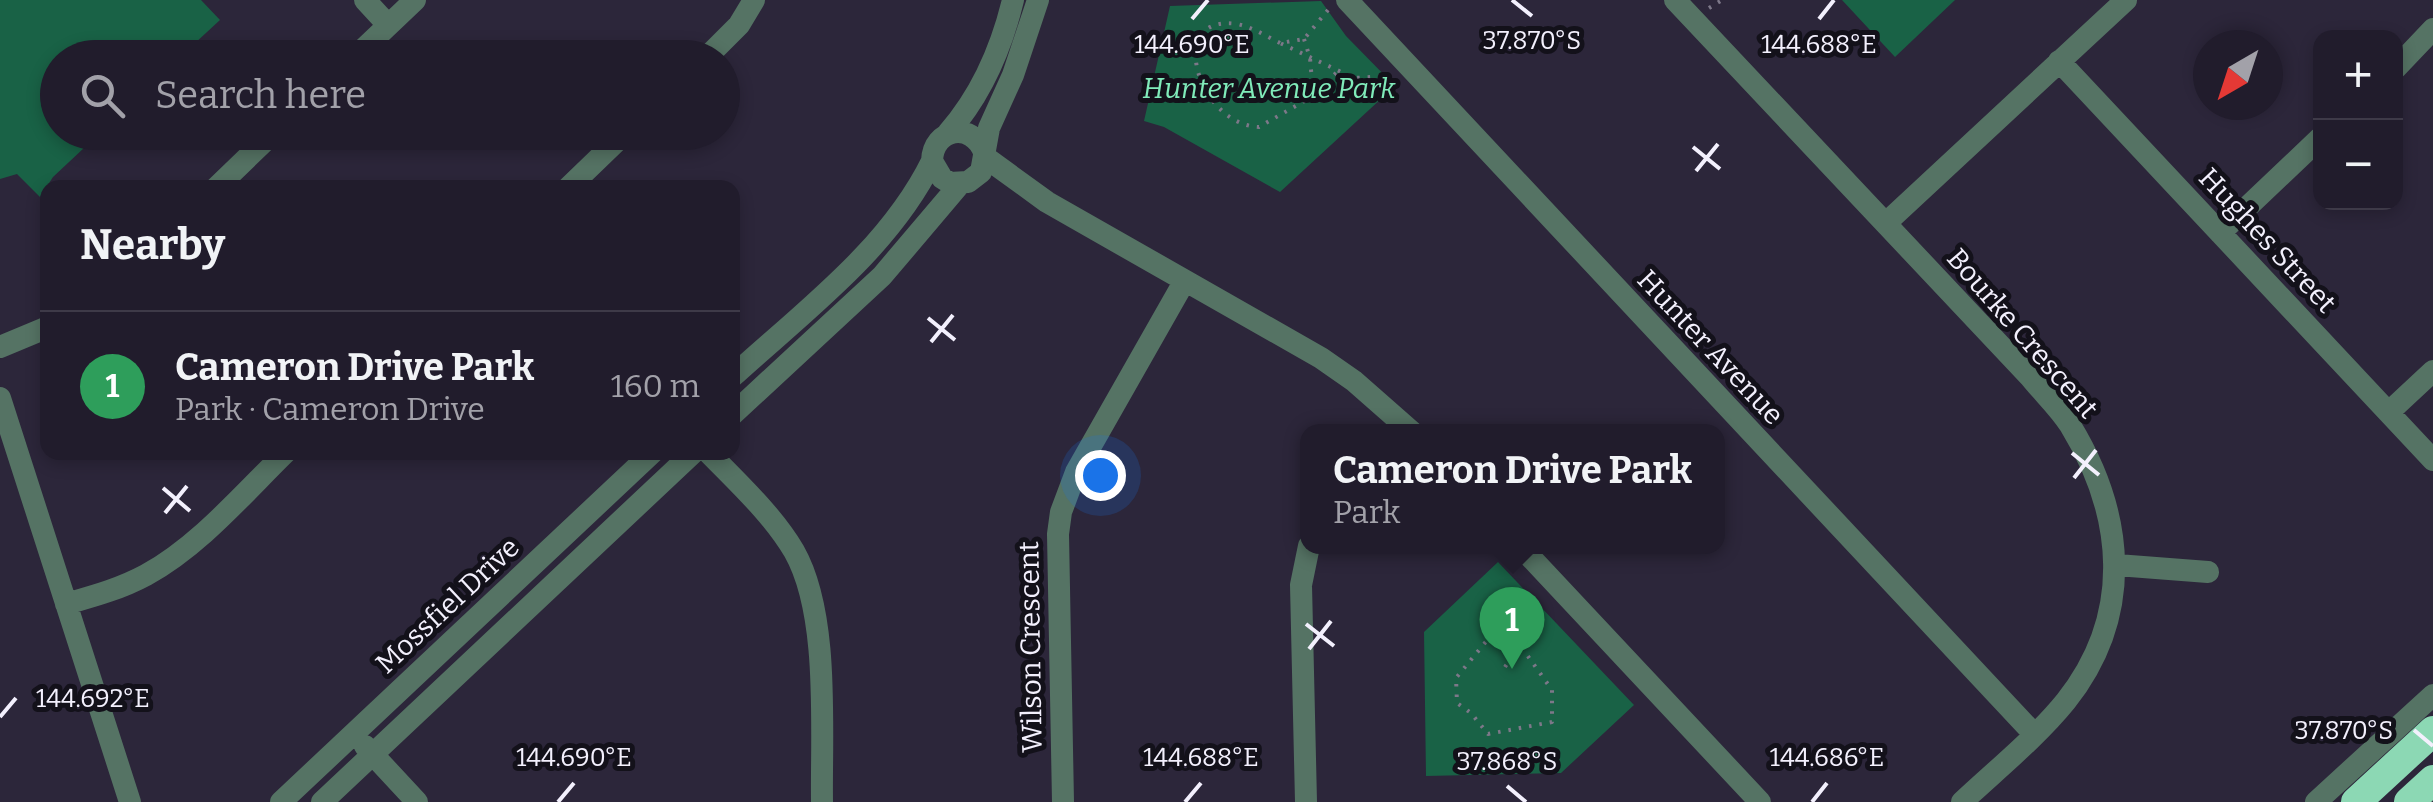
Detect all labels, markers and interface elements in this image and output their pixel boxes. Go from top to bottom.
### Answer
text: 37.870°S [1483,26,1581,56]
text: 144.690°E [1134,30,1250,60]
text: 144.688°E [1761,30,1877,60]
north arrow [2193,30,2283,120]
map controls [2313,30,2403,210]
button: + [2313,30,2403,120]
search box [40,40,740,150]
icon: search [75,68,130,123]
text: Search here [155,72,366,118]
park label: Hunter Avenue Park [1143,72,1396,105]
button: − [2313,120,2403,210]
street label: Hughes Street [2192,161,2343,320]
text: Nearby [80,220,225,270]
street label: Bourke Crescent [1940,242,2105,425]
street label: Hunter Avenue [1631,263,1791,431]
text: Cameron Drive Park [175,344,534,390]
text: 1 [106,367,119,405]
text: 160 m [611,367,700,405]
text: Park · Cameron Drive [175,390,485,428]
popup [1300,424,1725,554]
text: Cameron Drive Park [1333,447,1692,493]
your location [1075,450,1126,501]
text: Park [1333,493,1400,531]
street label: Mossfiel Drive [369,531,526,680]
street label: Wilson Crescent [1012,541,1049,753]
pin: 1 [1480,586,1544,669]
text: 144.692°E [36,684,150,714]
text: 37.870°S [2295,716,2393,746]
text: 144.690°E [516,743,632,773]
text: 144.688°E [1143,743,1259,773]
text: 144.686°E [1770,743,1884,773]
text: 37.868°S [1457,747,1557,777]

